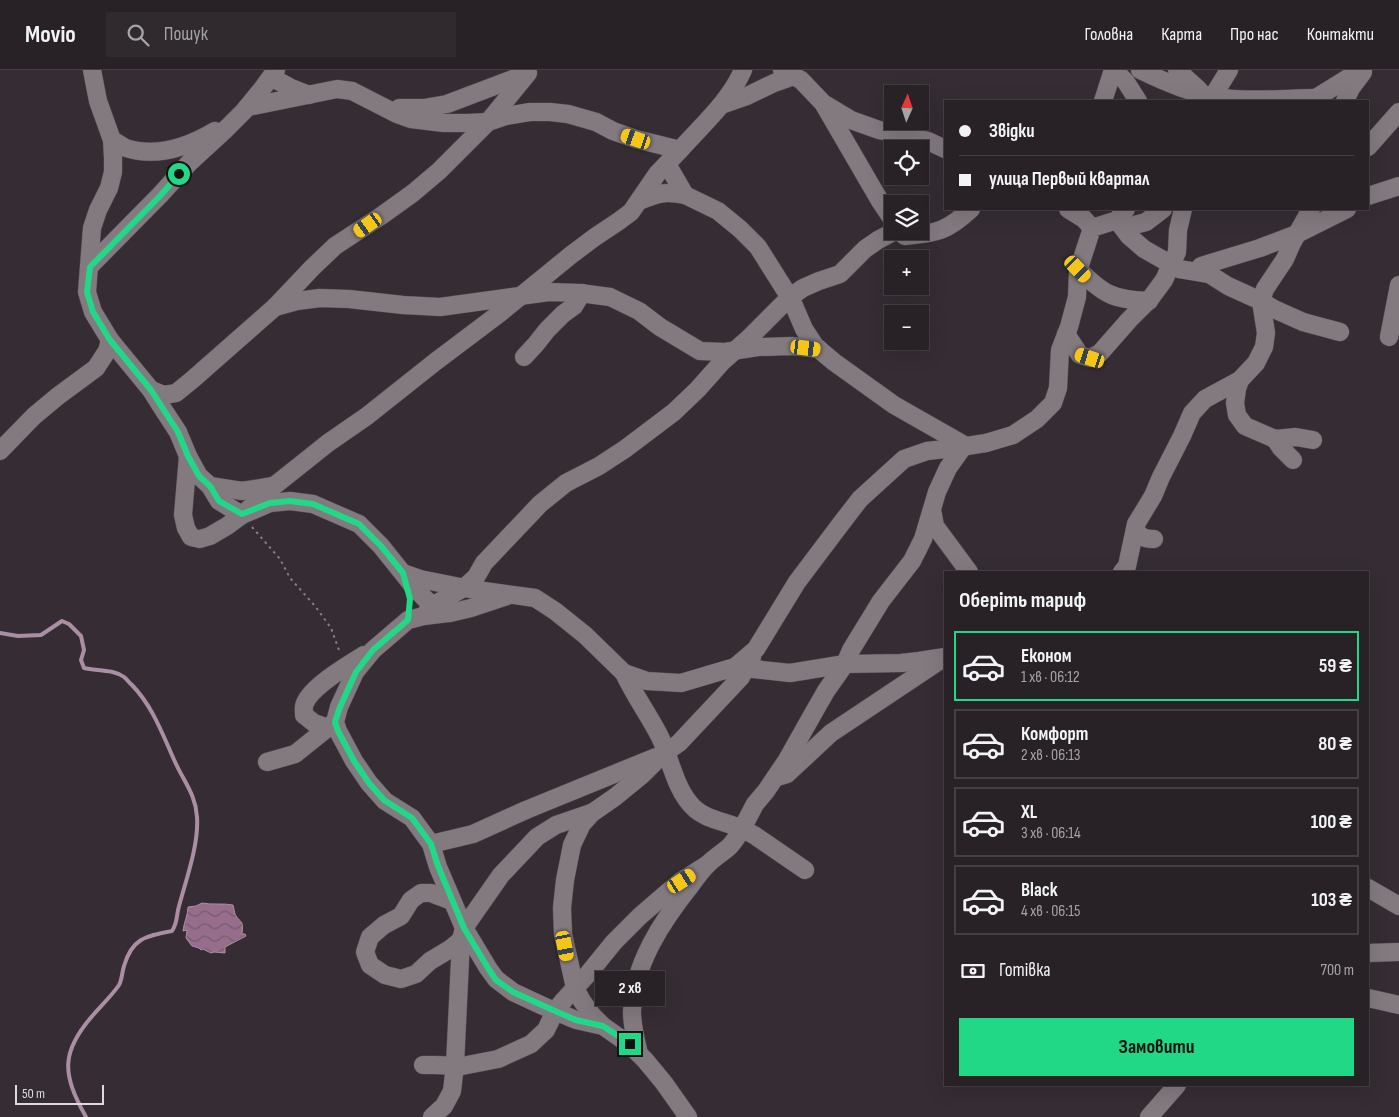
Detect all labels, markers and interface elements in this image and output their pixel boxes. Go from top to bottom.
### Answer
search box [106,12,456,57]
text: Movio [25,20,76,49]
icon: search [124,21,152,49]
text: Пошук [164,23,208,46]
text: Головна [1085,24,1133,45]
text: Карта [1161,24,1202,45]
text: Про нас [1230,24,1279,45]
text: Контакти [1307,24,1374,45]
north arrow [884,85,929,130]
map controls [884,85,929,350]
text: Звідки [989,120,1035,143]
car [619,127,652,151]
button: locate [884,140,929,185]
route start [168,163,190,185]
text: улица Первый квартал [989,168,1149,191]
button: layers [884,195,929,240]
car [351,210,384,240]
button: + [884,250,929,295]
car [1062,253,1093,285]
button: − [884,305,929,350]
car [790,339,821,357]
car [1073,346,1106,370]
text: Оберіть тариф [959,587,1086,614]
icon: car [961,644,1006,689]
text: Економ [1021,645,1072,668]
text: 59 ₴ [1319,655,1352,678]
text: 1 хв · 06:12 [1021,668,1080,687]
icon: car [961,722,1006,767]
text: Комфорт [1021,723,1088,746]
text: 80 ₴ [1318,733,1352,756]
text: 2 хв · 06:13 [1021,746,1081,765]
icon: car [961,800,1006,845]
text: XL [1021,801,1037,824]
text: 100 ₴ [1311,811,1352,834]
text: 3 хв · 06:14 [1021,824,1081,843]
car [665,867,698,895]
icon: car [961,878,1006,923]
text: Black [1021,879,1058,902]
text: 103 ₴ [1311,889,1352,912]
text: 4 хв · 06:15 [1021,902,1080,921]
car [554,930,575,962]
icon: cash [959,957,987,985]
text: Готівка [999,959,1051,982]
text: 700 m [1321,961,1354,980]
callout: 2 хв [595,972,665,1006]
text: 2 хв [618,979,642,998]
button: Замовити [959,1018,1354,1076]
route end [619,1033,641,1055]
scale bar [15,1082,104,1105]
text: 50 m [22,1085,45,1102]

